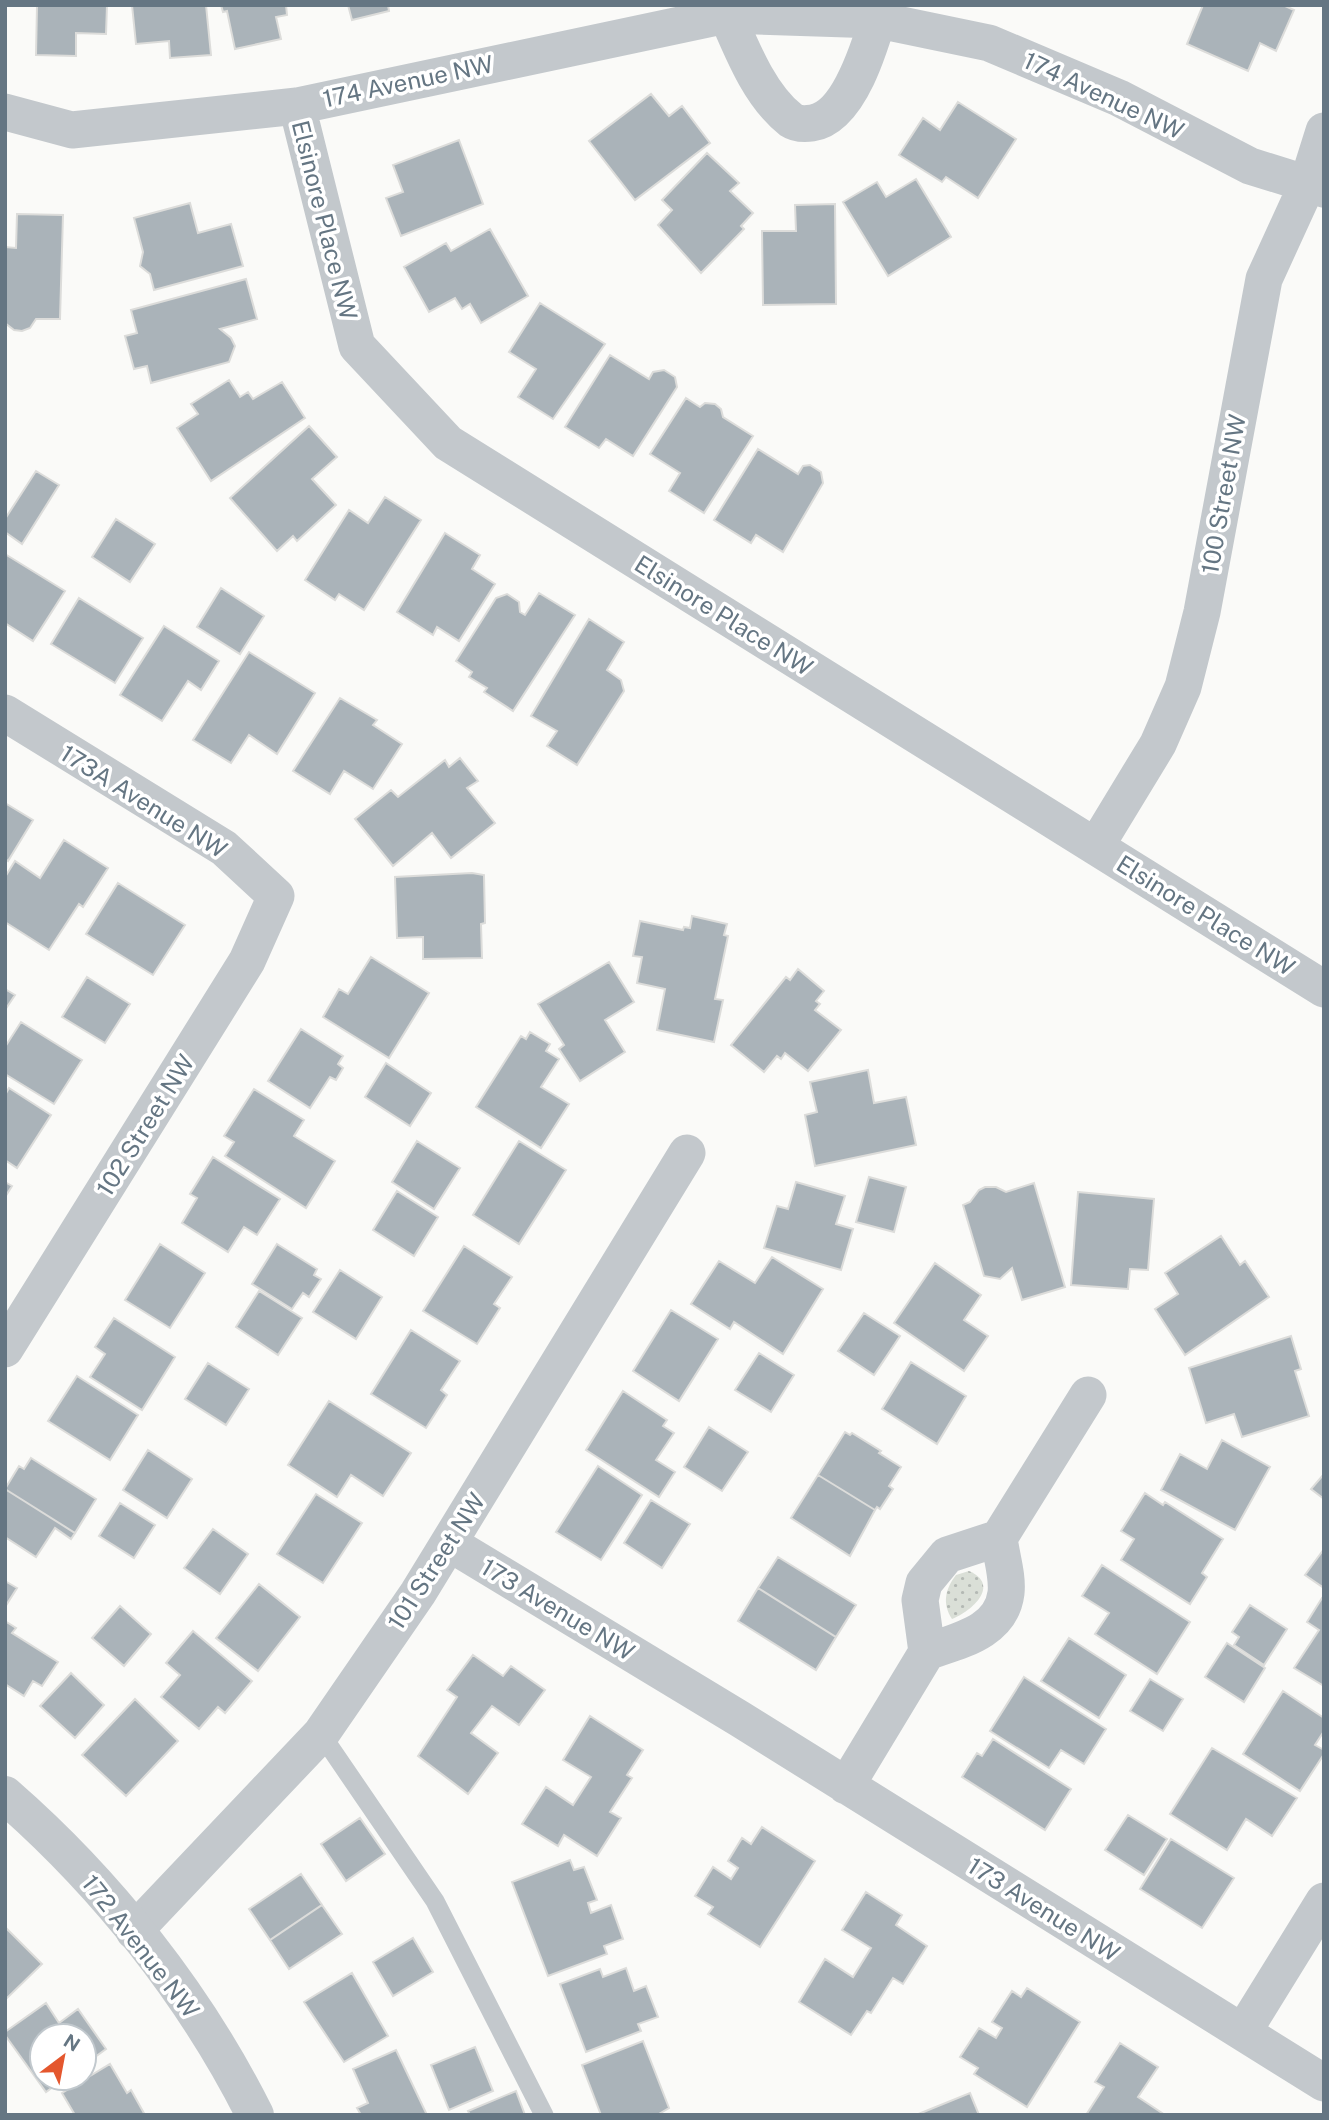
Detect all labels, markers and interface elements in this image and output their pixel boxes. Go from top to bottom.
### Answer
street label: 174 Avenue NW [1019,46,1189,144]
street label: 174 Avenue NW [320,49,496,113]
street label: Elsinore Place NW [287,117,363,323]
street label: 100 Street NW [1195,412,1251,576]
street label: Elsinore Place NW [630,549,818,681]
street label: 173A Avenue NW [56,739,232,863]
street label: Elsinore Place NW [1112,849,1300,981]
street label: 102 Street NW [90,1049,200,1201]
street label: 101 Street NW [382,1487,491,1634]
street label: 173 Avenue NW [476,1552,640,1666]
street label: 173 Avenue NW [963,1851,1125,1967]
street label: 172 Avenue NW [77,1869,206,2023]
north arrow [28,2022,98,2092]
text: N [60,2029,84,2056]

